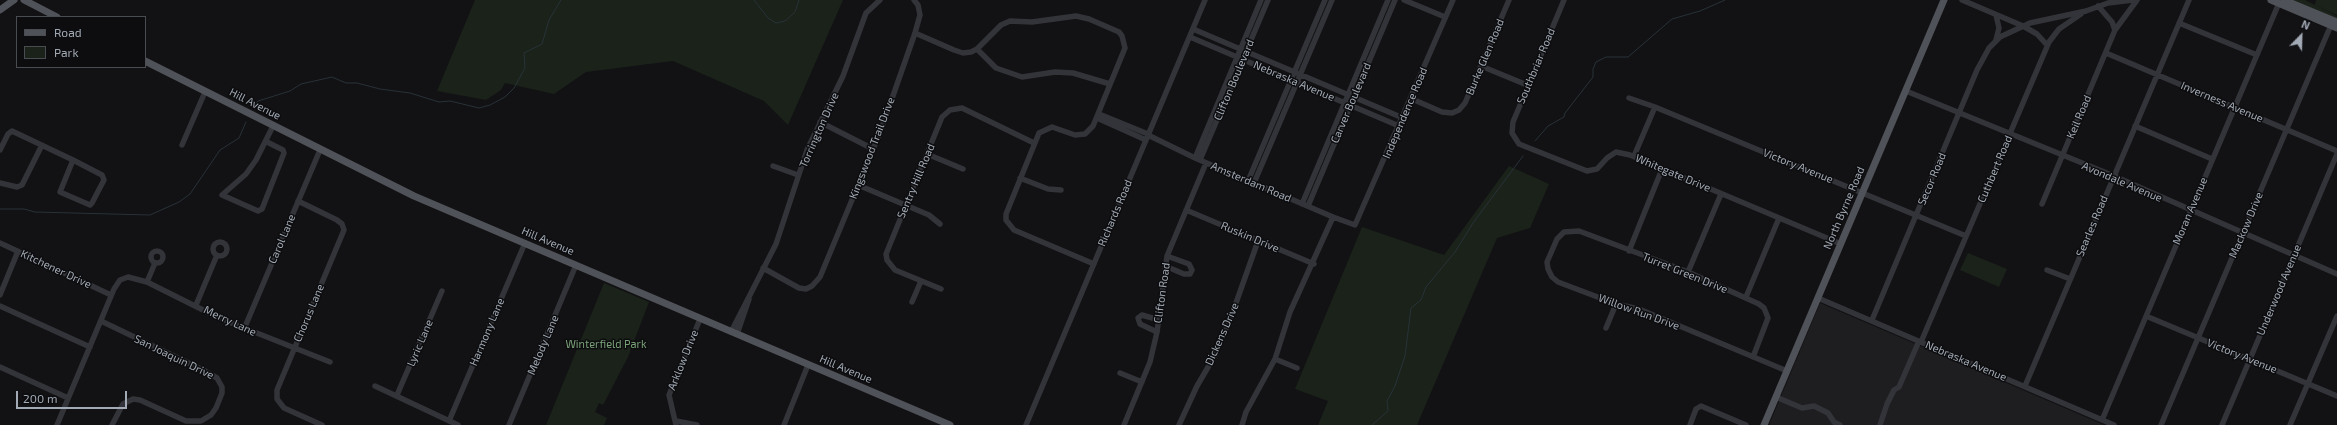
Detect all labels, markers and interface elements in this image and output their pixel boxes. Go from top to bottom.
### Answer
legend [16,16,146,68]
north arrow [2281,16,2321,56]
street label: Burke Glen Road [1463,17,1507,97]
text: N [2300,17,2312,32]
text: Road [54,25,82,39]
street label: Southbriar Road [1514,26,1558,106]
street label: Clifton Boulevard [1211,38,1257,122]
text: Park [54,45,79,59]
street label: Nebraska Avenue [1251,58,1337,104]
street label: Carver Boulevard [1328,61,1374,145]
street label: Independence Road [1380,65,1430,161]
street label: Inverness Avenue [2179,79,2265,125]
street label: Hill Avenue [227,85,283,123]
street label: Torrington Drive [797,90,841,170]
street label: Keil Road [2064,93,2094,141]
street label: Kingswood Trail Drive [846,95,898,201]
street label: Cuthbert Road [1975,133,2015,205]
street label: Sentry Hill Road [894,142,938,220]
street label: Victory Avenue [1761,146,1835,186]
street label: Whitegate Drive [1633,151,1713,195]
street label: Secor Road [1915,151,1949,207]
street label: Amsterdam Road [1209,159,1293,205]
street label: Avondale Avenue [2080,159,2164,205]
street label: North Byrne Road [1821,165,1867,251]
street label: Moran Avenue [2170,175,2210,247]
street label: Richards Road [1095,178,1135,248]
street label: Mackow Drive [2226,190,2266,260]
street label: Searles Road [2073,193,2111,259]
street label: Carol Lane [266,212,298,266]
street label: Ruskin Drive [1219,219,1281,255]
street label: Hill Avenue [520,224,576,258]
street label: Underwood Avenue [2254,243,2304,337]
street label: Kitchener Drive [19,247,93,291]
street label: Turret Green Drive [1640,250,1730,296]
street label: Clifton Road [1151,262,1173,324]
street label: Chorus Lane [291,282,327,344]
street label: Willow Run Drive [1597,291,1681,333]
street label: Harmony Lane [467,296,507,368]
street label: Dickens Drive [1202,301,1242,367]
street label: Merry Lane [202,303,258,339]
street label: Melody Lane [524,313,562,377]
street label: Lyric Lane [404,318,436,368]
street label: Arklow Drive [665,328,701,392]
street label: San Joaquin Drive [132,332,216,382]
street label: Victory Avenue [2205,336,2279,376]
park label: Winterfield Park [565,337,647,351]
street label: Nebraska Avenue [1923,338,2009,384]
street label: Hill Avenue [818,352,874,386]
scale bar [18,383,129,409]
text: 200 m [23,391,57,405]

